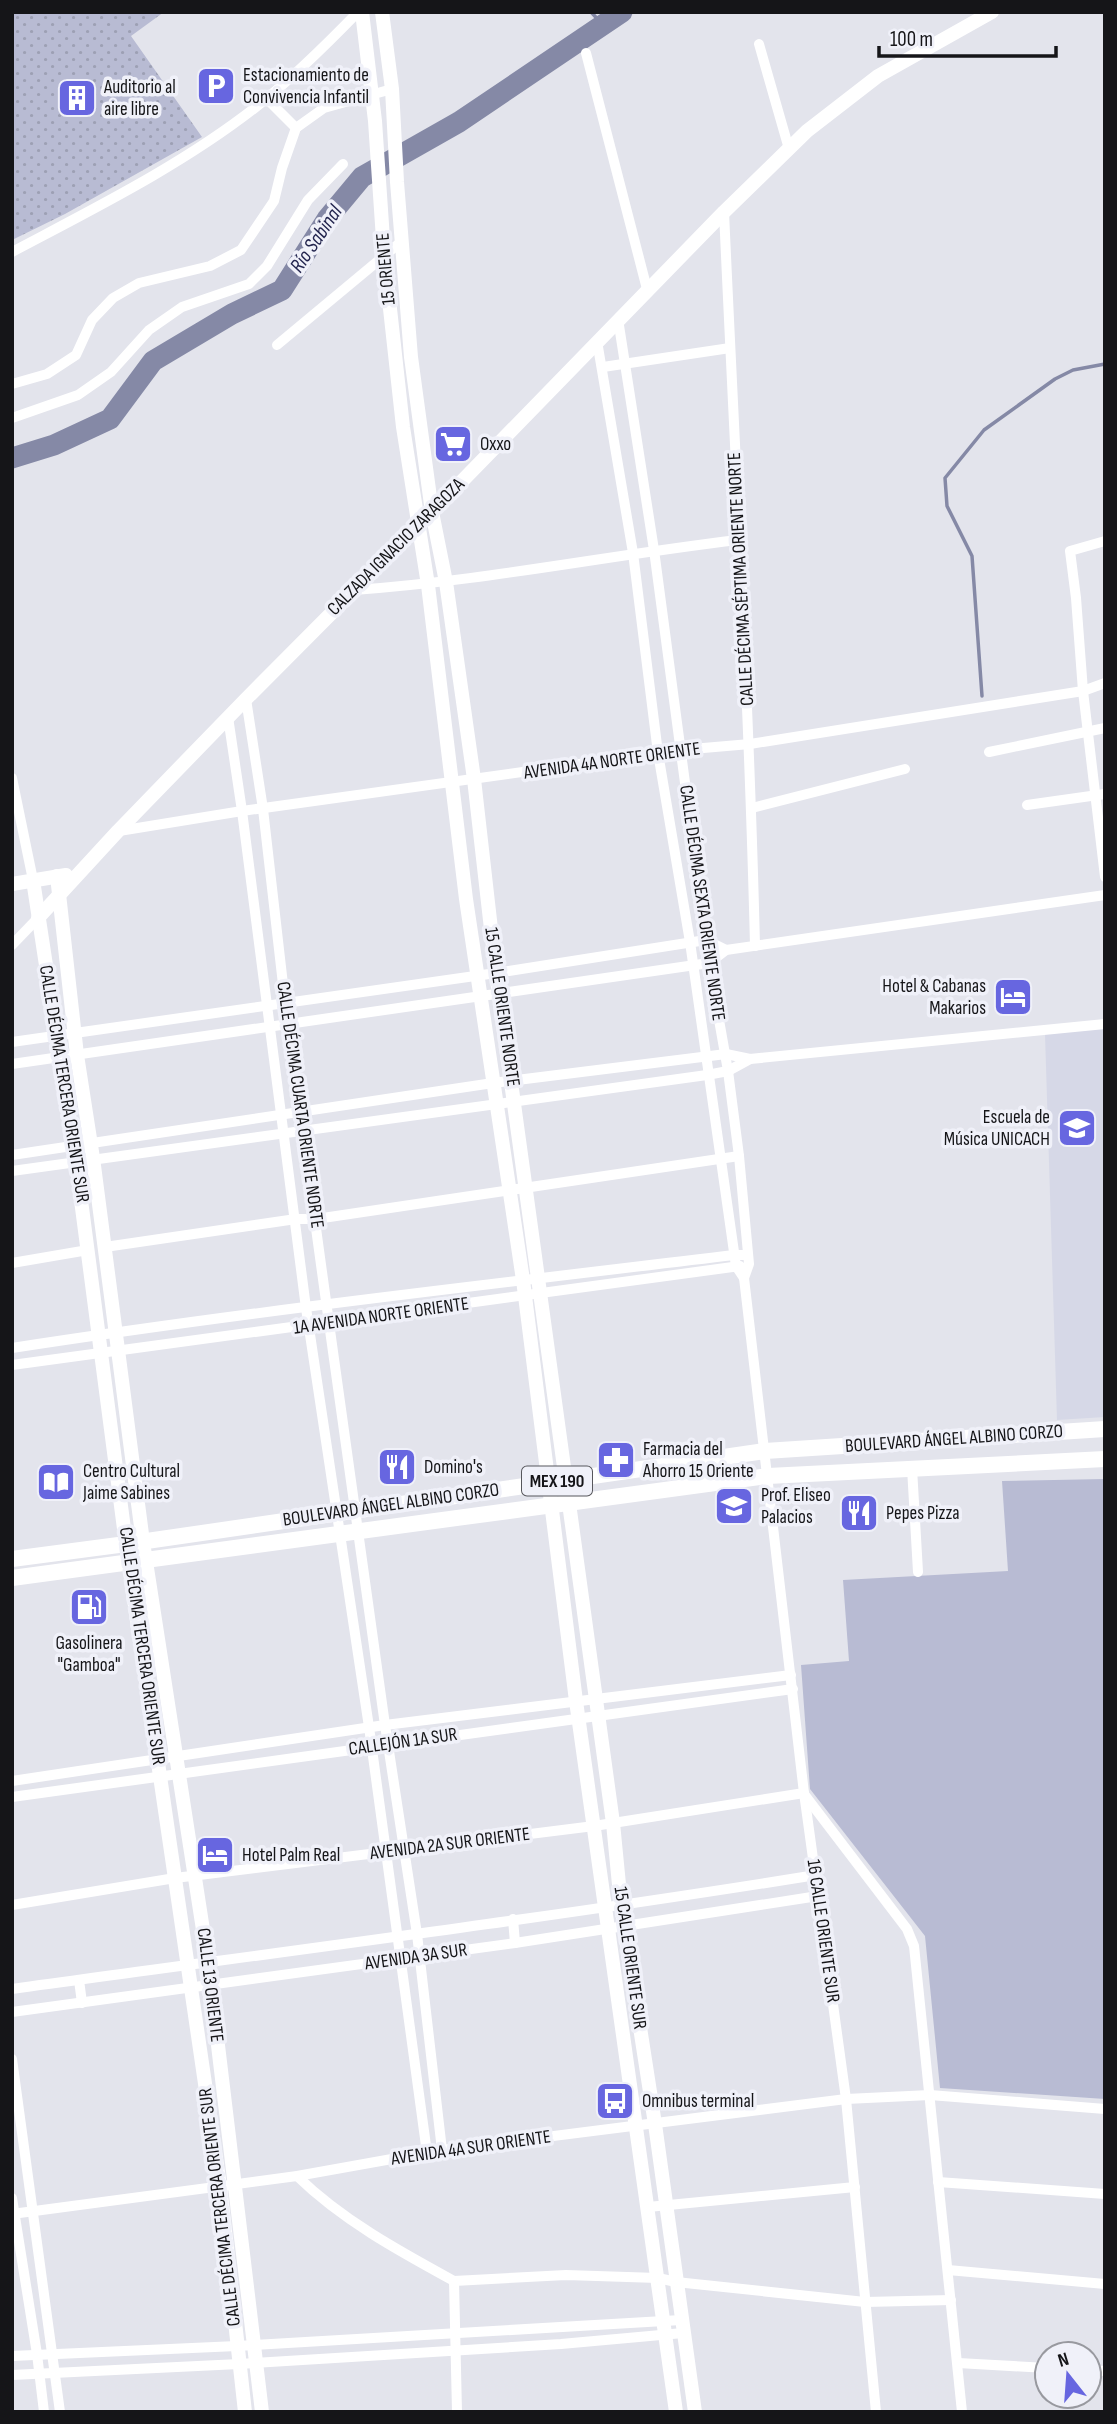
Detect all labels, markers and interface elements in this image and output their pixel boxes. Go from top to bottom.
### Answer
scale bar [879,14,1056,58]
text: 100 m [890,27,933,52]
place label: Estacionamiento de Convivencia Infantil [243,64,369,109]
parking icon: Estacionamiento de Convivencia Infantil [195,65,237,107]
place label: Auditorio al aire libre [103,76,176,121]
building icon: Auditorio al aire libre [56,77,98,119]
water label: Río Sabinal [284,200,348,277]
street label: 15 ORIENTE [371,232,401,306]
supermarket icon: Oxxo [432,423,474,465]
place label: Oxxo [480,433,511,456]
street label: CALLE DÉCIMA SÉPTIMA ORIENTE NORTE [723,452,759,706]
street label: CALZADA IGNACIO ZARAGOZA [323,473,470,620]
street label: AVENIDA 4A NORTE ORIENTE [521,737,702,785]
street label: CALLE DÉCIMA SEXTA ORIENTE NORTE [674,784,730,1022]
street label: 15 CALLE ORIENTE NORTE [479,926,525,1088]
street label: CALLE DÉCIMA TERCERA ORIENTE SUR [34,964,94,1205]
place label: Hotel & Cabanas Makarios [882,975,986,1020]
hotel icon: Hotel & Cabanas Makarios [992,976,1034,1018]
street label: CALLE DÉCIMA CUARTA ORIENTE NORTE [271,980,329,1230]
place label: Escuela de Música UNICACH [944,1106,1050,1151]
school or university icon: Escuela de Música UNICACH [1056,1107,1098,1149]
street label: 1A AVENIDA NORTE ORIENTE [292,1292,470,1340]
street label: BOULEVARD ÁNGEL ALBINO CORZO [844,1420,1064,1458]
place label: Farmacia del Ahorro 15 Oriente [642,1438,754,1483]
pharmacy icon: Farmacia del Ahorro 15 Oriente [595,1439,637,1481]
restaurant icon: Domino's [376,1446,418,1488]
place label: Domino's [424,1456,483,1479]
place label: Centro Cultural Jaime Sabines [82,1460,180,1505]
library icon: Centro Cultural Jaime Sabines [35,1461,77,1503]
road number: MEX 190 [522,1466,592,1496]
street label: BOULEVARD ÁNGEL ALBINO CORZO [281,1478,501,1532]
place label: Prof. Eliseo Palacios [761,1484,831,1529]
school or university icon: Prof. Eliseo Palacios [713,1485,755,1527]
restaurant icon: Pepes Pizza [838,1492,880,1534]
place label: Pepes Pizza [886,1502,960,1525]
street label: CALLE DÉCIMA TERCERA ORIENTE SUR [114,1526,170,1767]
fuel station icon: Gasolinera "Gamboa" [68,1586,110,1628]
place label: Gasolinera "Gamboa" [55,1632,123,1677]
street label: CALLEJÓN 1A SUR [347,1723,459,1761]
street label: AVENIDA 2A SUR ORIENTE [368,1823,531,1865]
hotel icon: Hotel Palm Real [194,1834,236,1876]
place label: Hotel Palm Real [242,1844,340,1867]
street label: 16 CALLE ORIENTE SUR [802,1858,844,2004]
street label: 15 CALLE ORIENTE SUR [609,1885,651,2031]
street label: CALLE 13 ORIENTE [192,1927,228,2043]
street label: AVENIDA 3A SUR [362,1938,469,1976]
bus stop icon: Omnibus terminal [594,2080,636,2122]
street label: CALLE DÉCIMA TERCERA ORIENTE SUR [194,2086,246,2328]
place label: Omnibus terminal [642,2090,754,2113]
street label: AVENIDA 4A SUR ORIENTE [389,2125,552,2171]
north arrow [1033,2340,1103,2410]
text: N [1055,2348,1072,2373]

